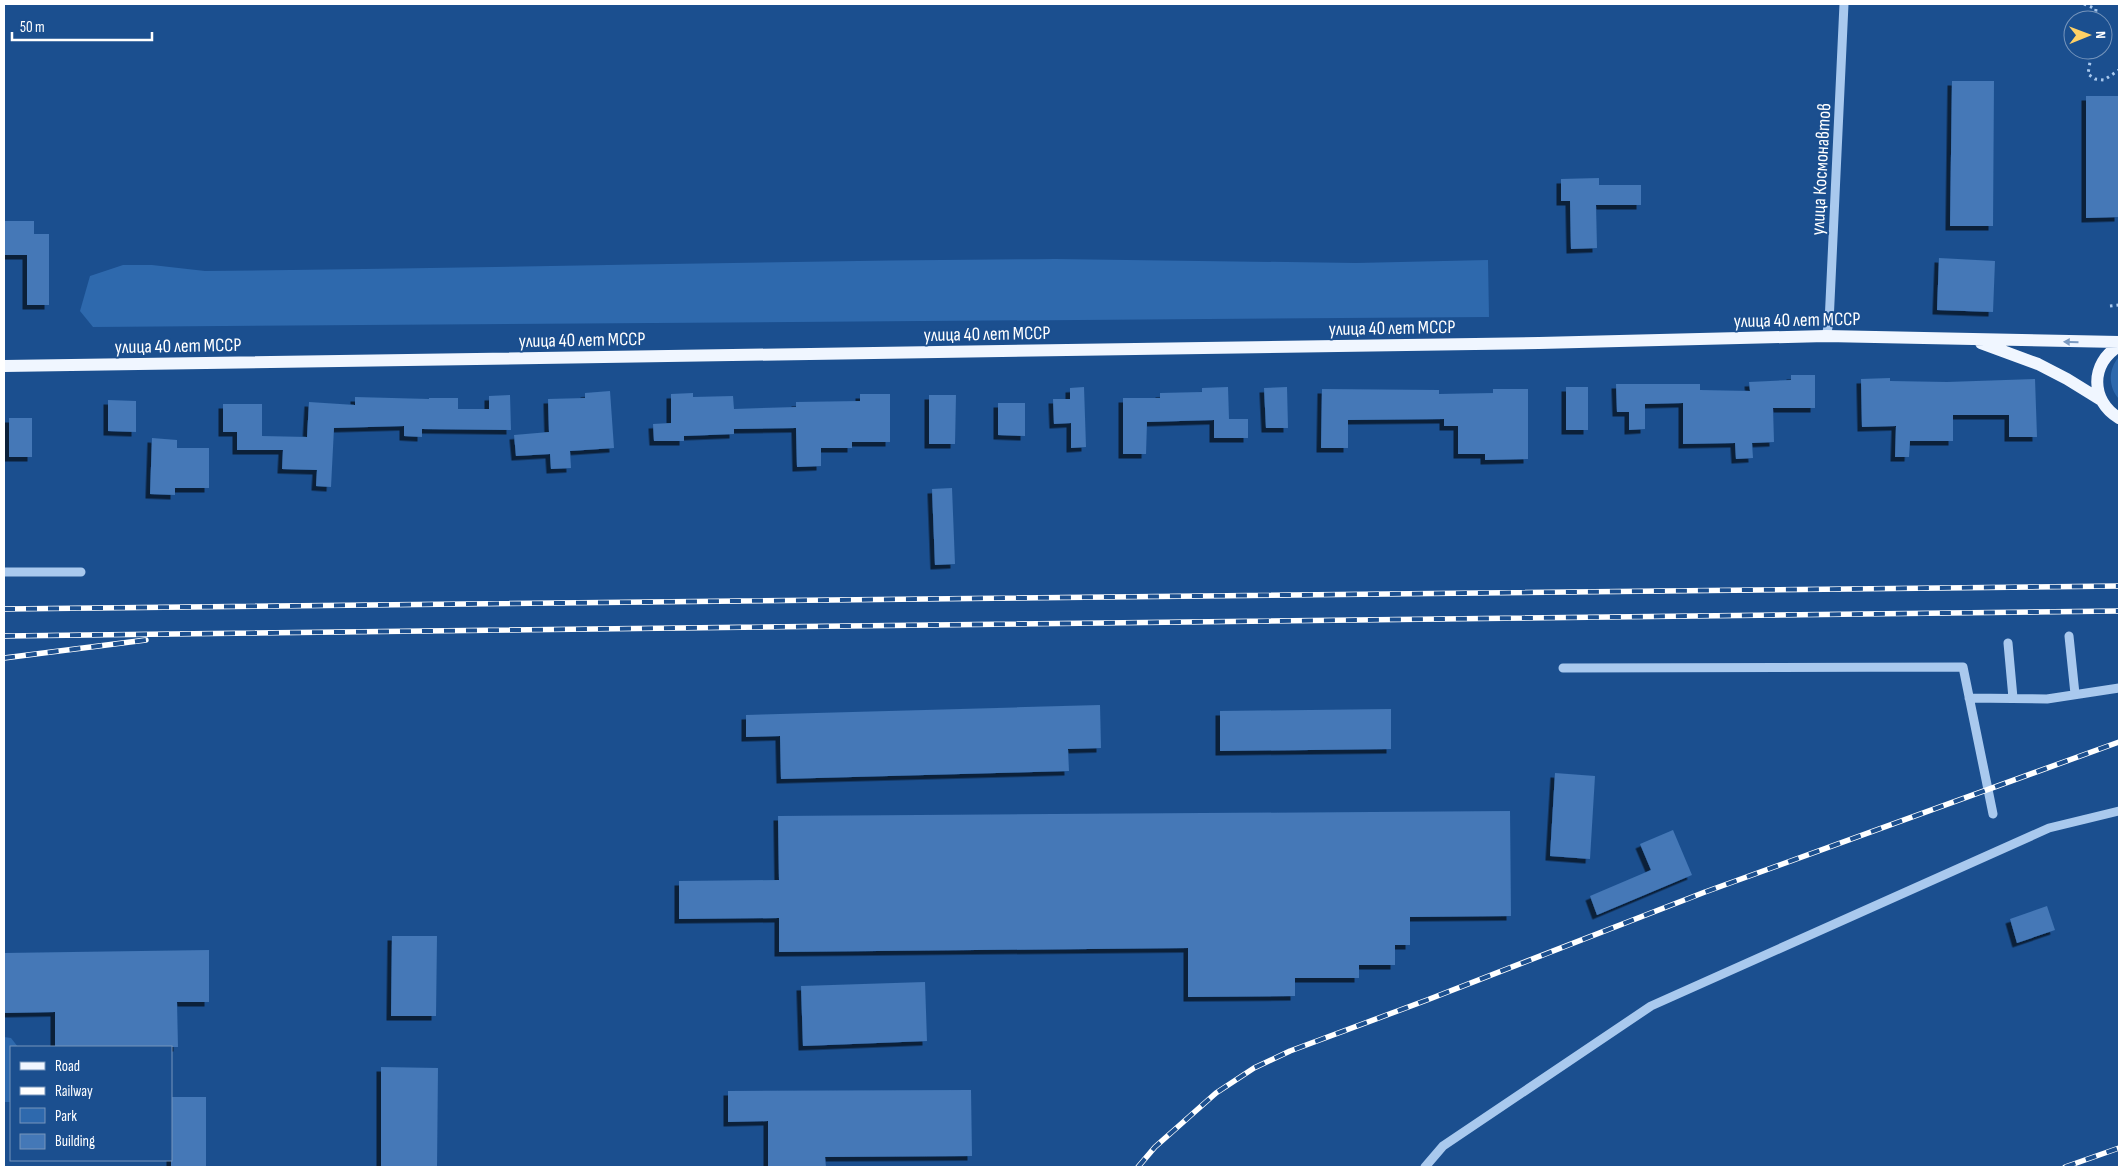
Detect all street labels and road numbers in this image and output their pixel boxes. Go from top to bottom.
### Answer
street label: улица Космонавтов [1807,102,1836,236]
street label: улица 40 лет МССР [1733,308,1861,333]
street label: улица 40 лет МССР [1328,316,1456,341]
street label: улица 40 лет МССР [923,322,1051,347]
street label: улица 40 лет МССР [518,328,646,353]
street label: улица 40 лет МССР [114,334,242,359]

